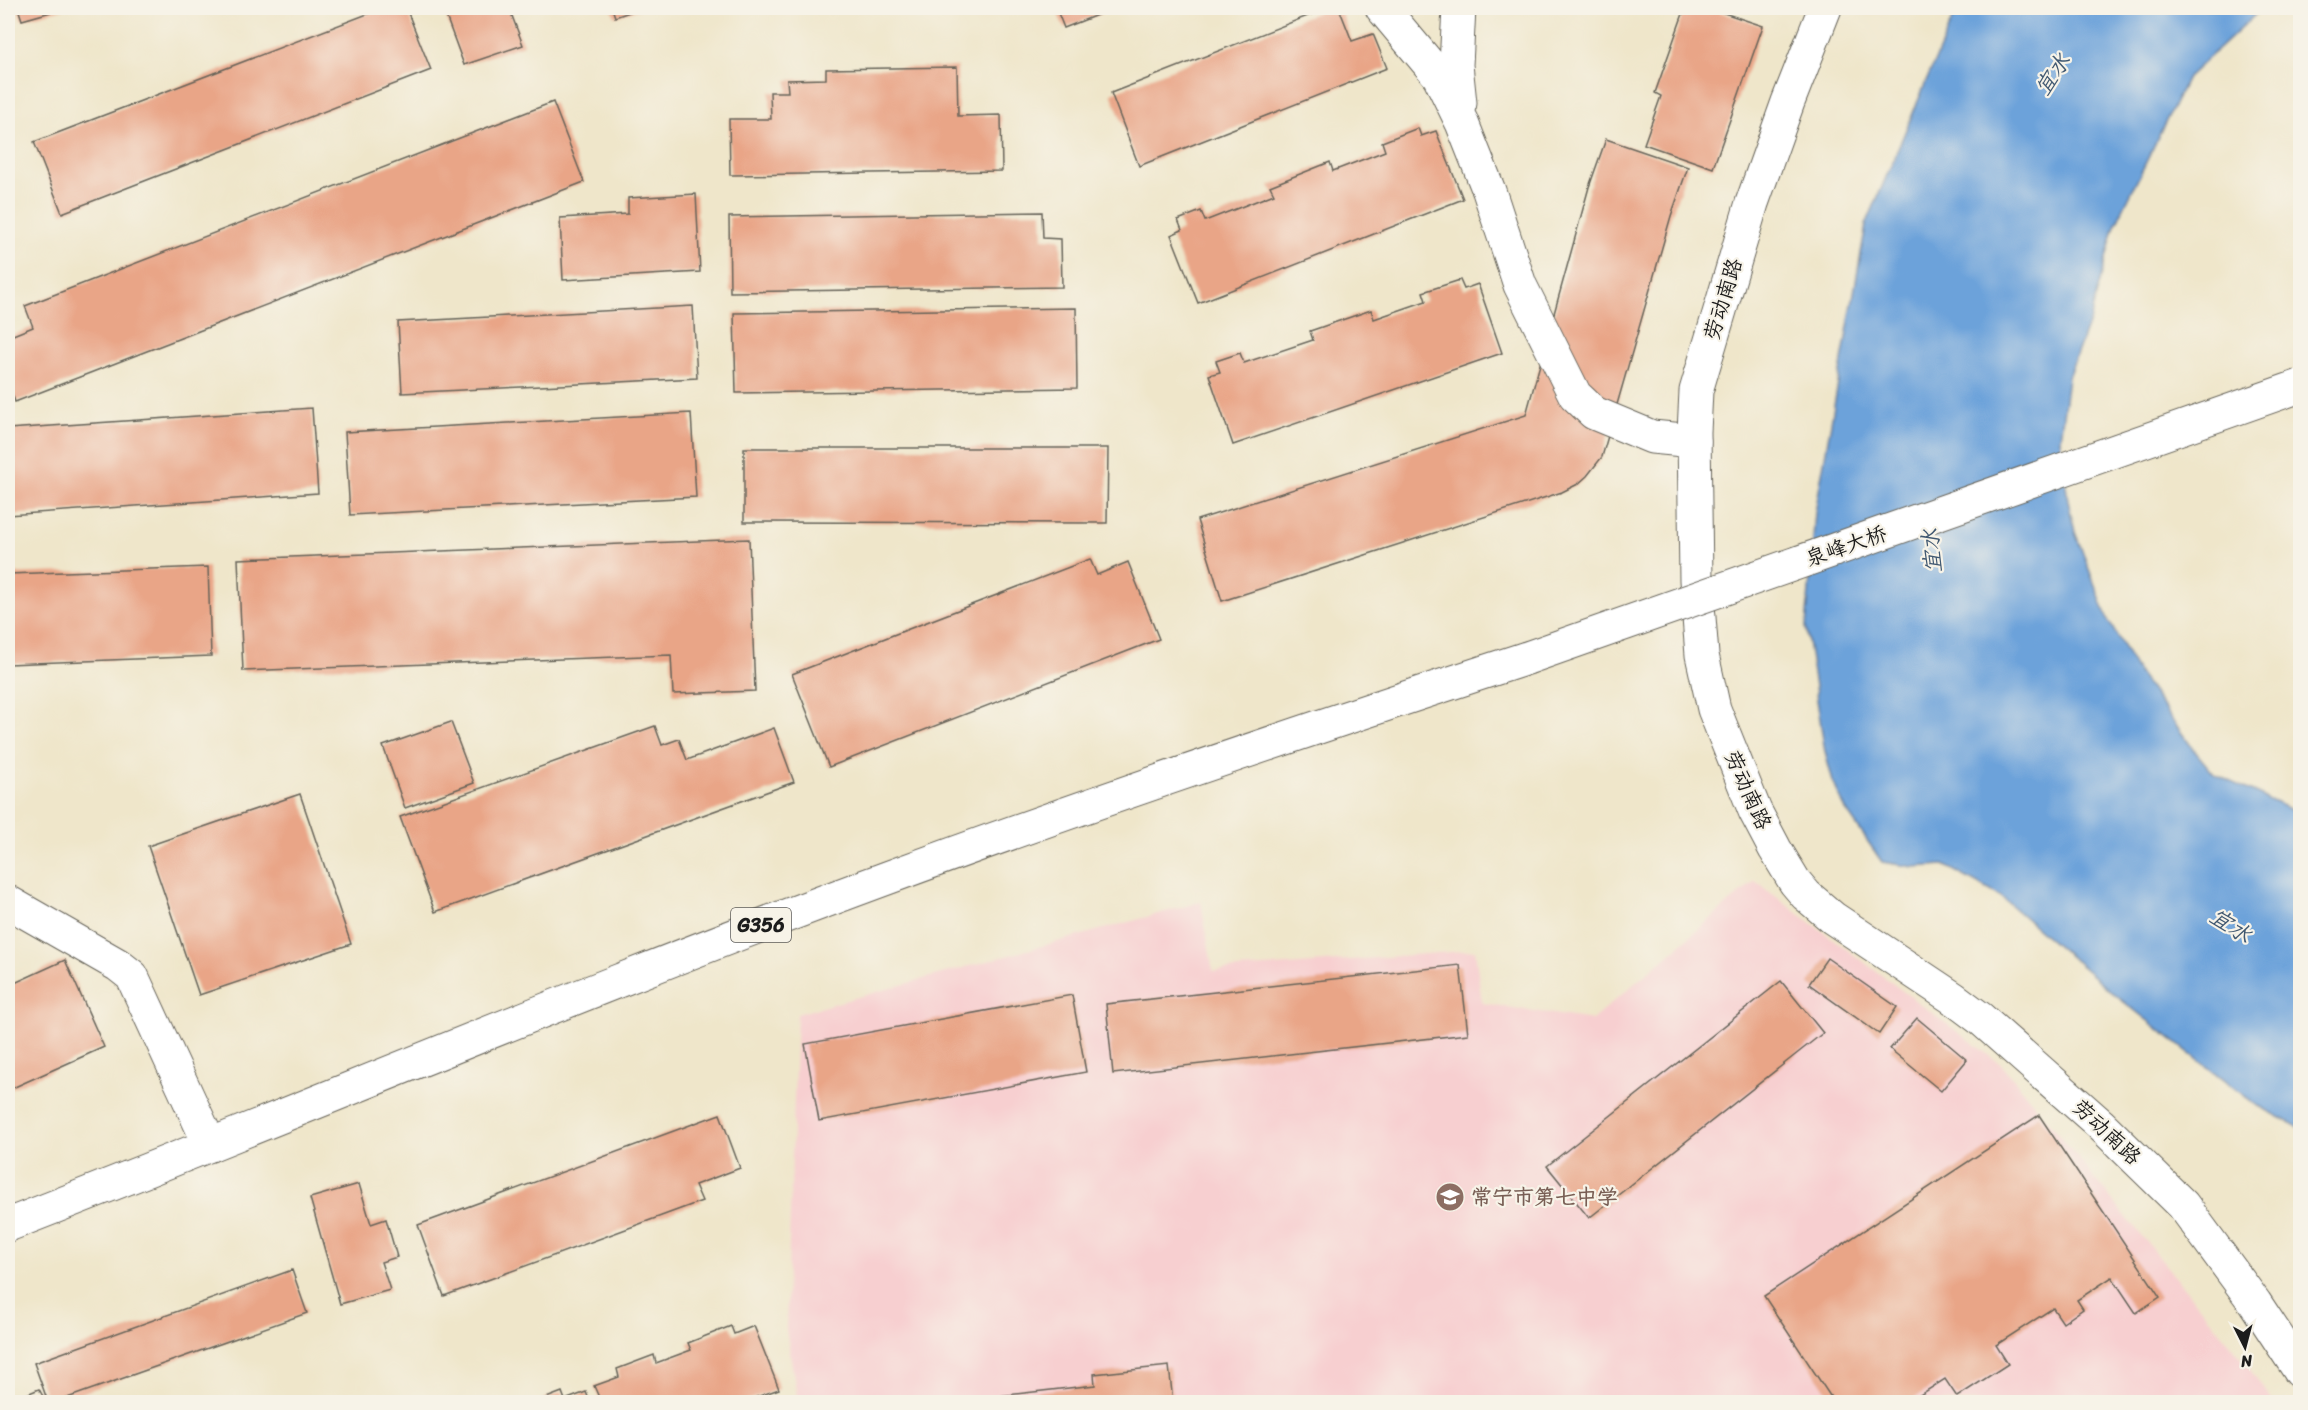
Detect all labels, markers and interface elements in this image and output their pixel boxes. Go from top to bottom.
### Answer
water label: 宜水 [2024,44,2081,103]
street label: 劳动南路 [1693,253,1753,345]
street label: 泉峰大桥 [1800,514,1892,578]
water label: 宜水 [1910,526,1953,575]
street label: 劳动南路 [1714,744,1782,836]
water label: 宜水 [2202,897,2261,954]
road number: G356 [731,908,791,942]
street label: 劳动南路 [2063,1089,2151,1175]
place label: 常宁市第七中学 [1471,1178,1618,1216]
school or university icon: 常宁市第七中学 [1434,1181,1466,1213]
north arrow [2215,1317,2275,1377]
text: N [2239,1346,2255,1377]

